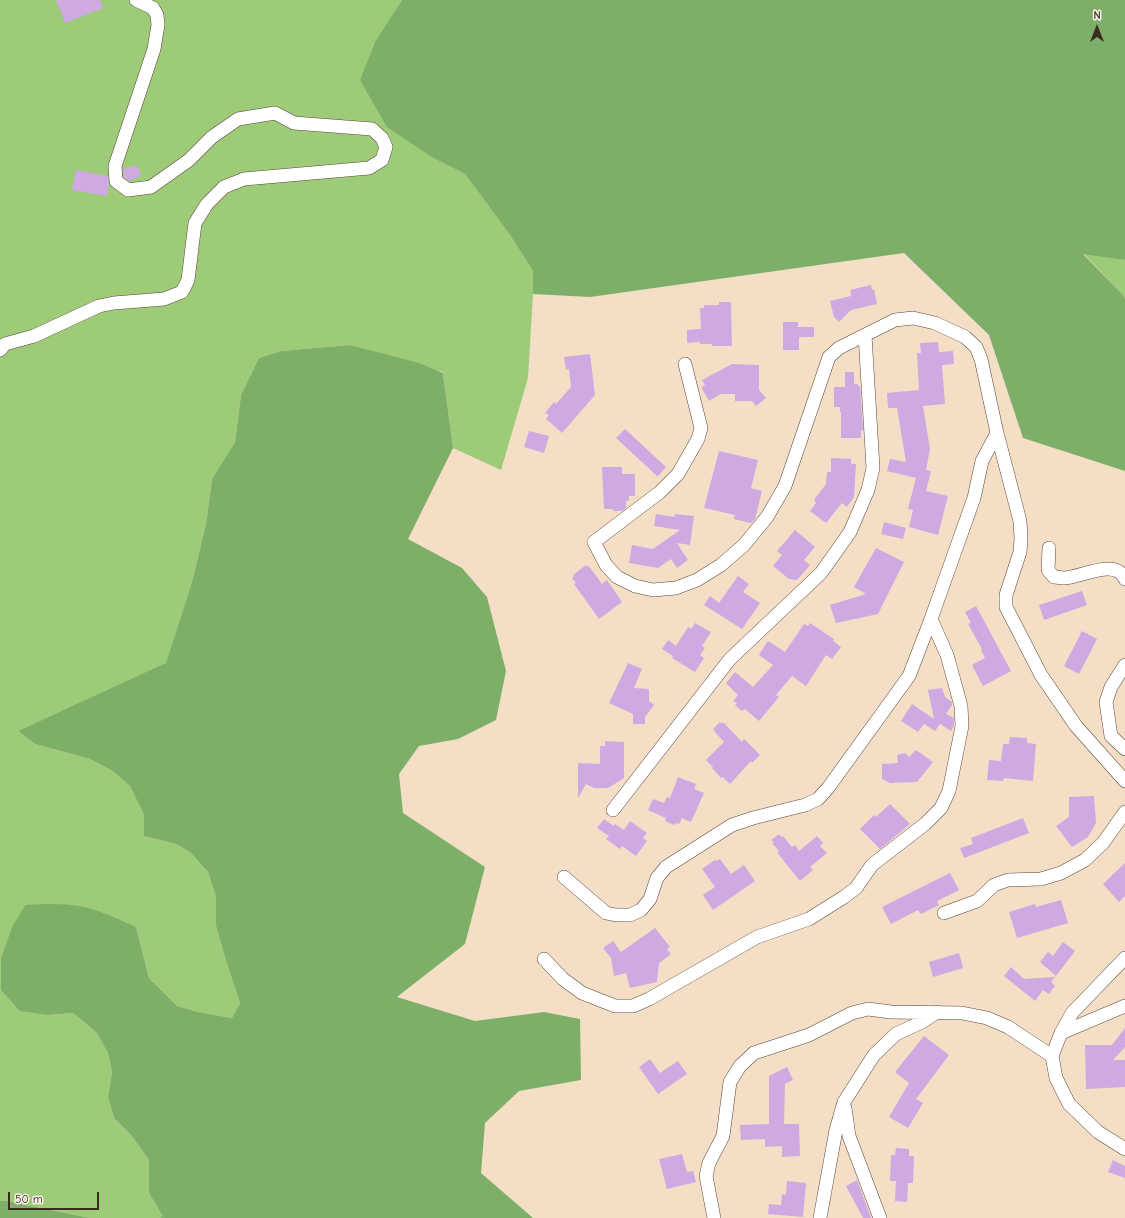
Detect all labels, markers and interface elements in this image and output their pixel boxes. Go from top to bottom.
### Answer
north arrow [1077,8,1117,48]
text: N [1093,9,1101,22]
scale bar [10,1184,101,1210]
text: 50 m [15,1192,43,1206]

